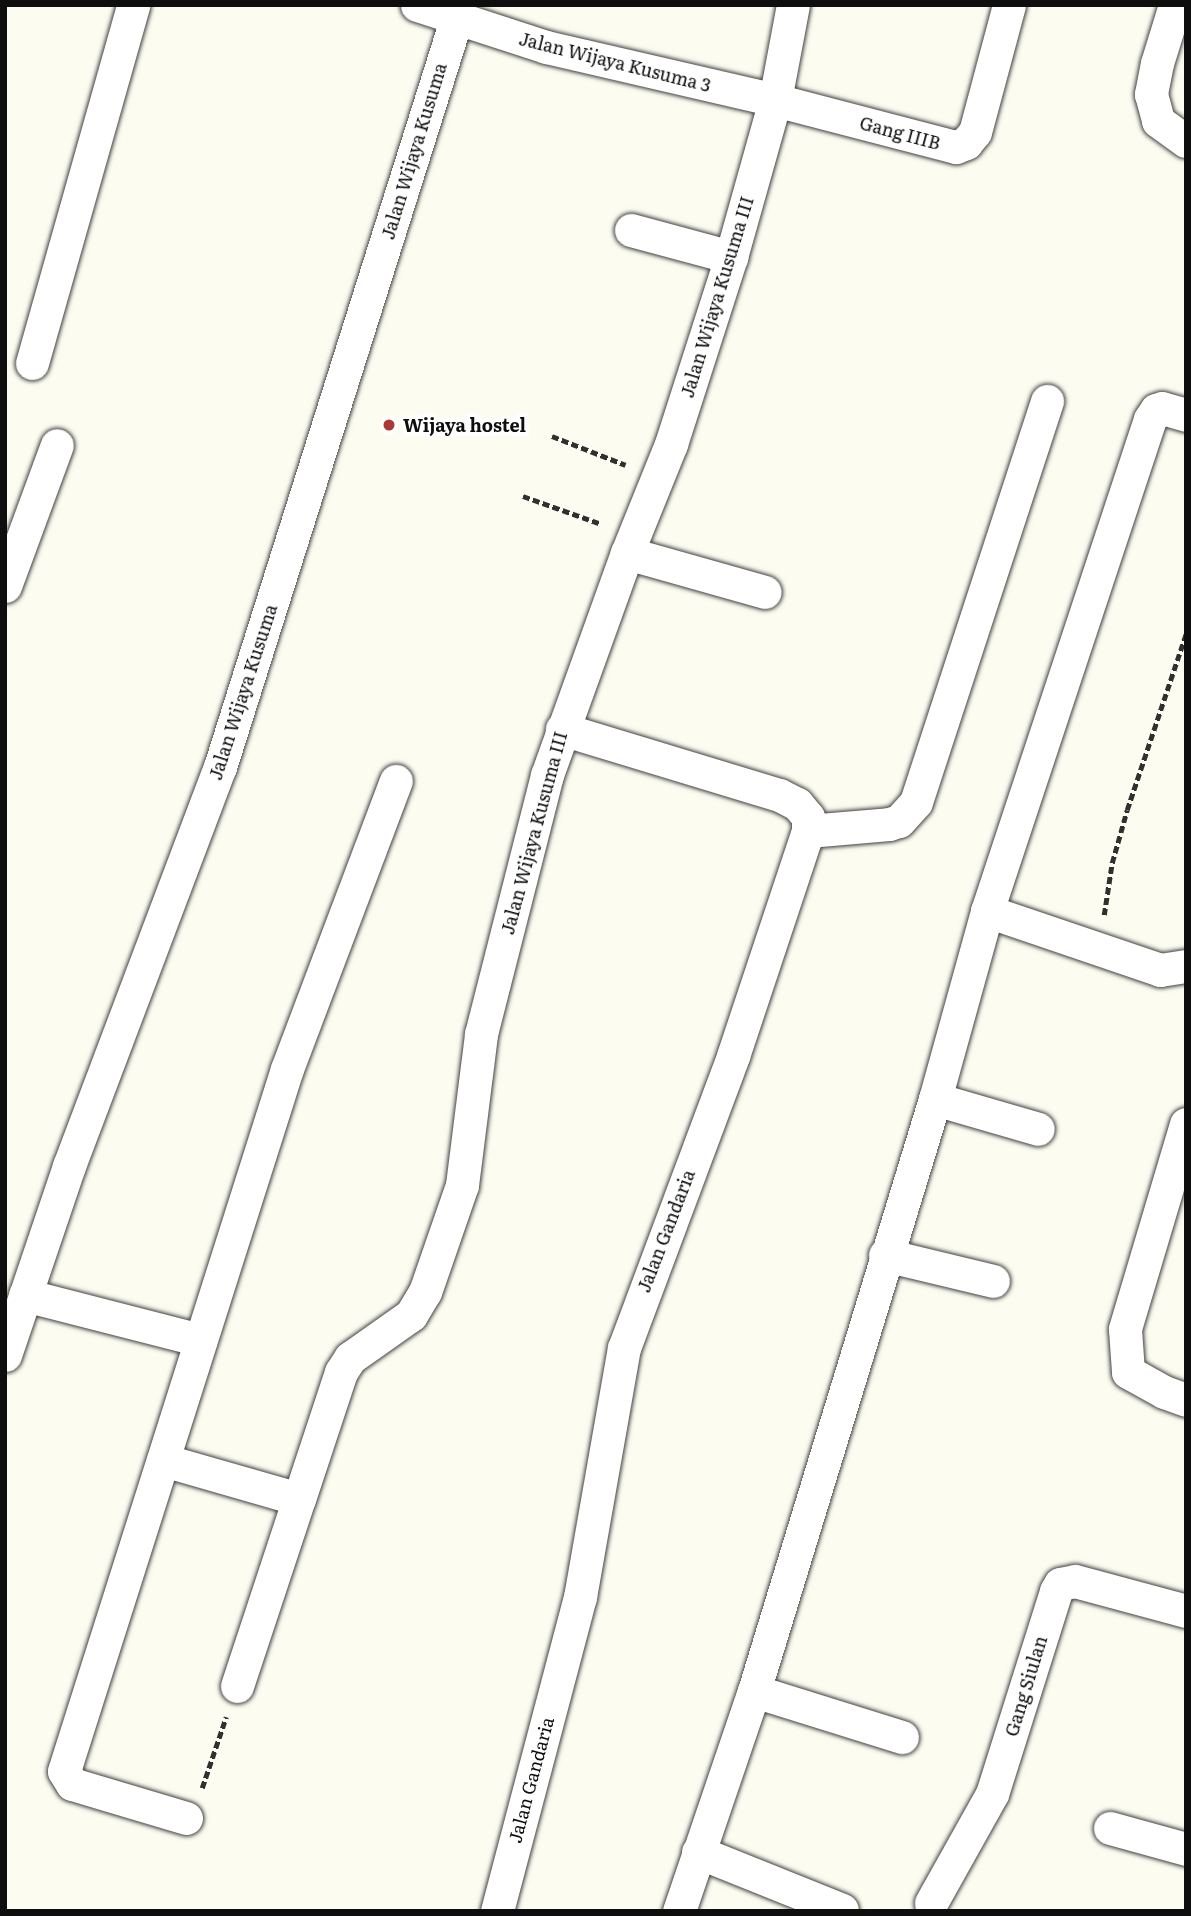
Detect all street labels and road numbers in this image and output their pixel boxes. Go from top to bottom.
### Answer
street label: Jalan Wijaya Kusuma 3 [517,28,713,96]
street label: Jalan Wijaya Kusuma [377,60,451,242]
street label: Gang IIIB [857,112,943,154]
street label: Jalan Wijaya Kusuma III [676,194,758,400]
street label: Jalan Wijaya Kusuma [204,601,282,783]
street label: Jalan Wijaya Kusuma III [496,729,572,937]
street label: Jalan Gandaria [633,1167,699,1295]
street label: Gang Siulan [1000,1633,1052,1739]
street label: Jalan Gandaria [504,1715,558,1845]

